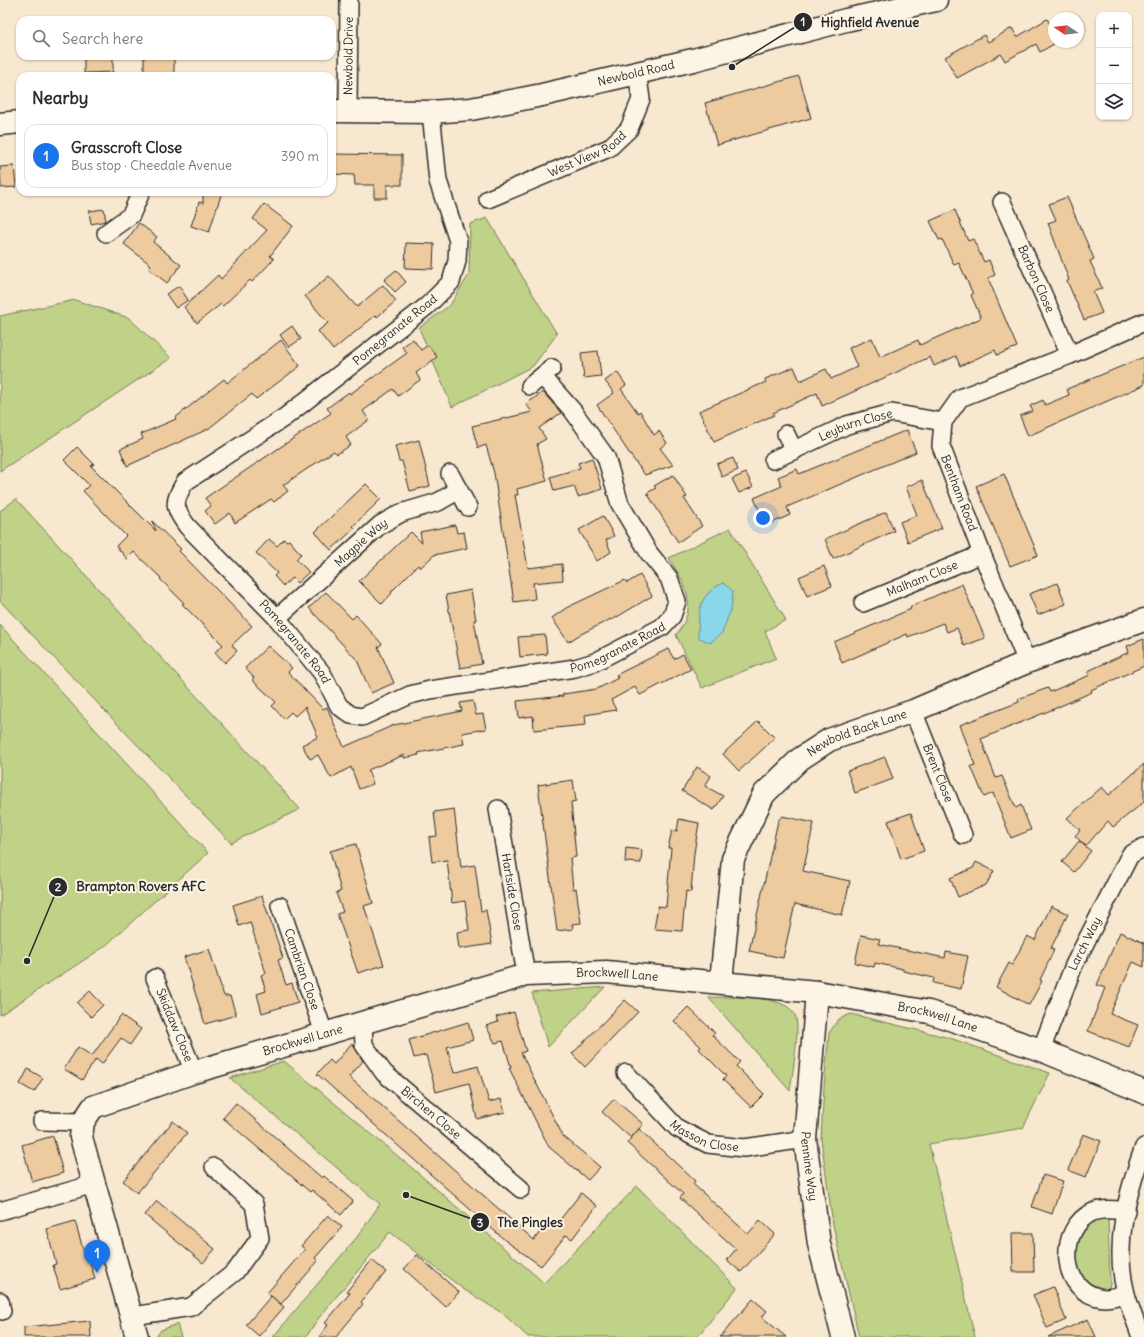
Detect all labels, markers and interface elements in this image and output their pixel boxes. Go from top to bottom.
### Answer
callout: Highfield Avenue [793,10,927,35]
north arrow [1048,12,1084,48]
map controls [1096,12,1132,120]
button: + [1096,12,1132,48]
text: 1 [801,14,805,29]
text: Highfield Avenue [821,14,919,31]
search box [16,16,336,60]
street label: Newbold Drive [340,17,356,95]
icon: search [30,27,52,49]
text: Search here [62,29,143,48]
button: − [1096,48,1132,84]
street label: Newbold Road [596,57,676,89]
button: layers [1096,84,1132,120]
text: Nearby [32,87,88,109]
street label: West View Road [545,128,629,180]
text: Grasscroft Close [71,138,182,157]
text: 1 [43,148,49,165]
text: 390 m [281,148,319,165]
text: Bus stop · Cheedale Avenue [71,157,232,174]
street label: Barbon Close [1015,243,1058,315]
street label: Pomegranate Road [349,291,440,368]
street label: Leyburn Close [816,405,894,444]
street label: Bentham Road [938,453,981,533]
your location [753,508,773,528]
street label: Magpie Way [331,514,390,570]
street label: Malham Close [884,557,960,600]
street label: Pomegranate Road [256,596,334,686]
street label: Pomegranate Road [569,619,668,676]
street label: Newbold Back Lane [804,706,909,759]
street label: Brent Close [920,741,957,804]
street label: Hartside Close [499,852,526,932]
callout: Brampton Rovers AFC [48,874,213,899]
text: Brampton Rovers AFC [76,878,206,895]
text: 2 [55,879,62,894]
street label: Larch Way [1065,914,1104,972]
street label: Cambrian Close [281,926,323,1012]
street label: Brockwell Lane [576,964,659,984]
street label: Skiddaw Close [153,986,197,1064]
street label: Brockwell Lane [897,999,980,1035]
street label: Brockwell Lane [261,1021,344,1059]
street label: Birchen Close [398,1083,464,1142]
street label: Masson Close [667,1117,739,1154]
street label: Pennine Way [798,1131,821,1202]
callout: The Pingles [470,1210,571,1235]
text: The Pingles [497,1214,563,1231]
text: 3 [477,1215,484,1230]
pin: 1 [84,1240,110,1273]

